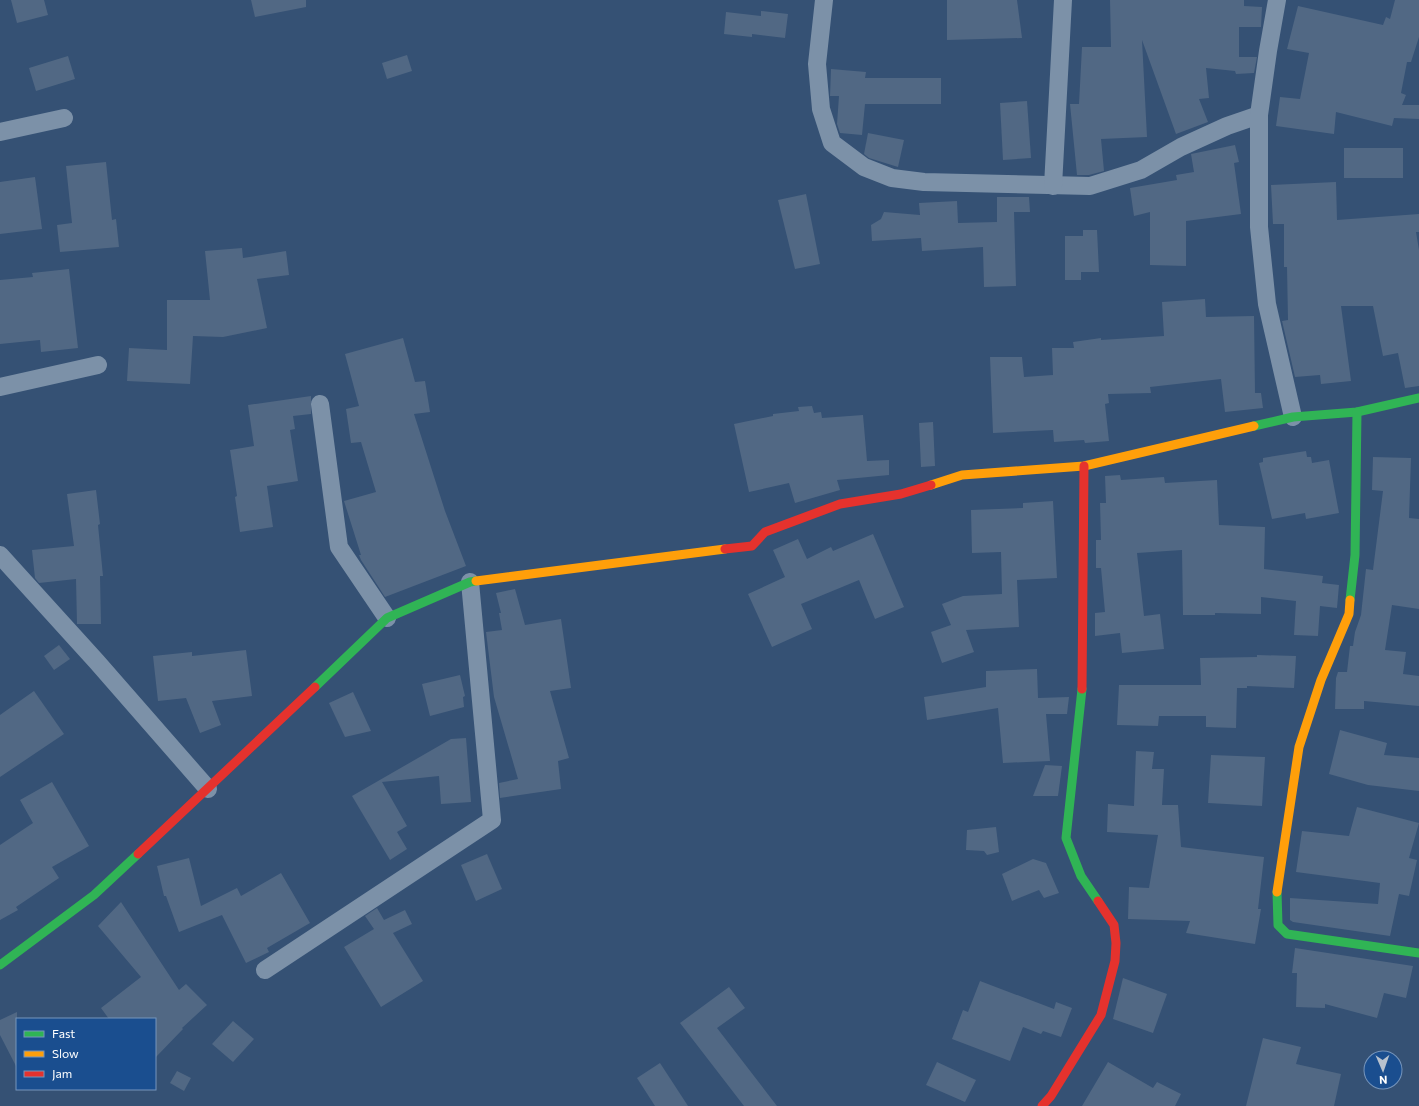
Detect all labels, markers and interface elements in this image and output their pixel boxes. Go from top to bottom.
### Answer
legend [16,1018,156,1090]
text: Fast [52,1026,75,1040]
text: Slow [52,1046,79,1060]
north arrow [1363,1050,1403,1090]
text: Jam [52,1066,72,1081]
text: N [1379,1074,1388,1087]

